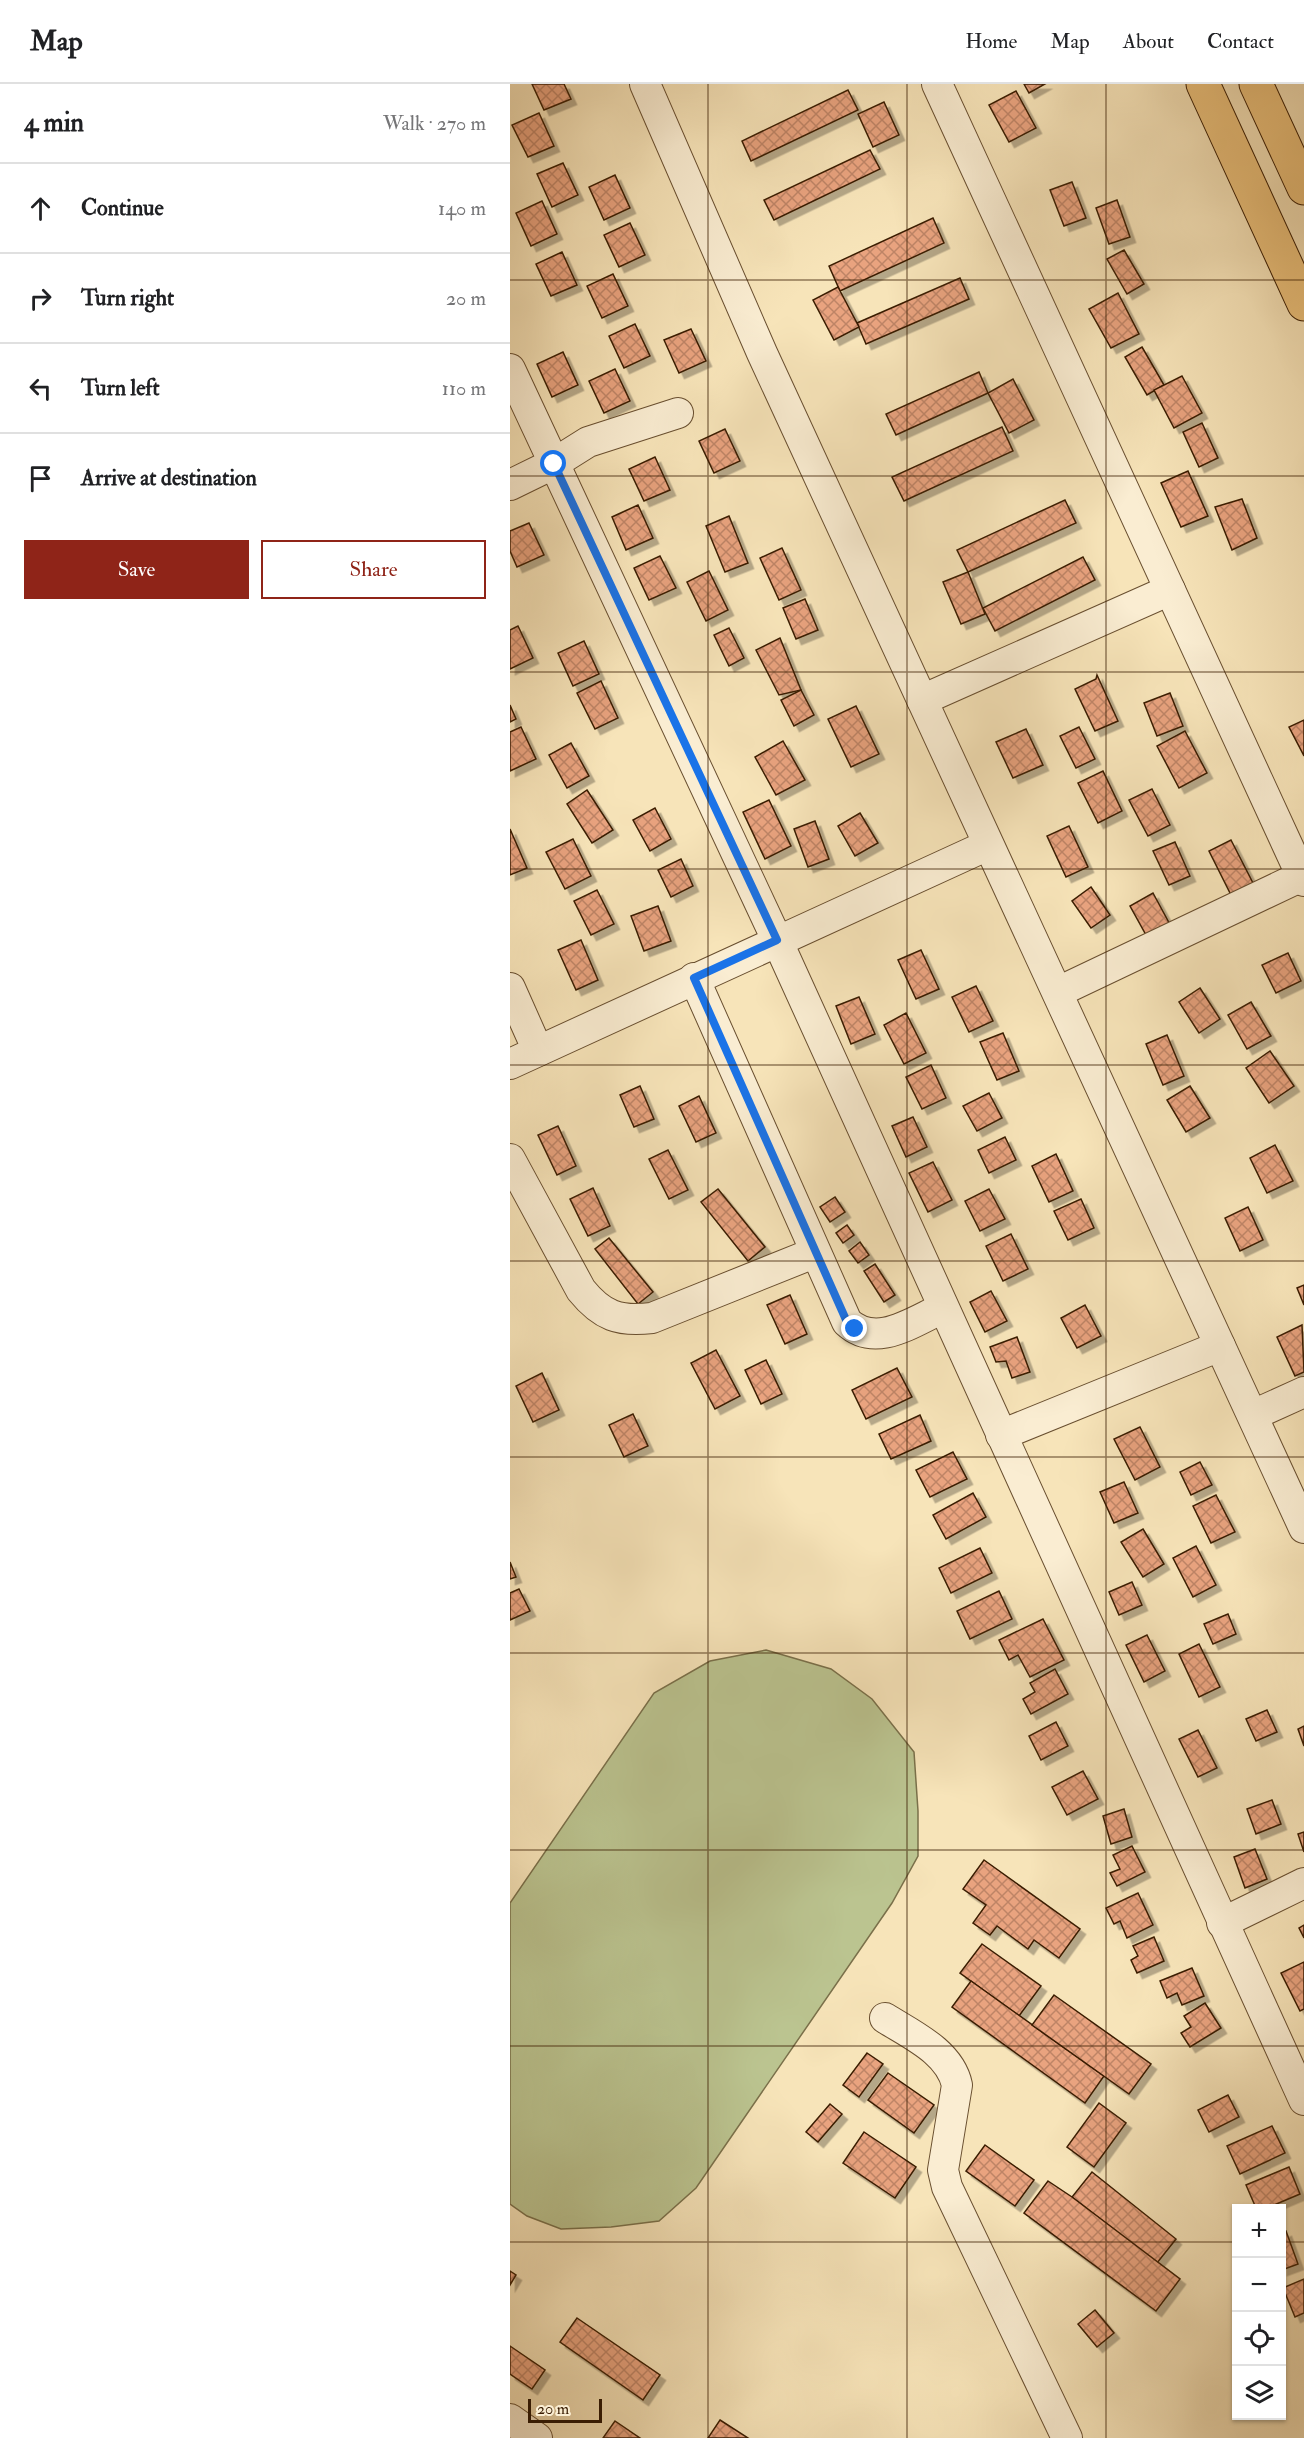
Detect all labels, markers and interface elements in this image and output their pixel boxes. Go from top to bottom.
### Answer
text: Map [30,24,83,59]
text: Home [965,28,1017,55]
text: Map [1050,28,1090,55]
text: About [1123,28,1174,55]
text: Contact [1207,28,1274,55]
text: 4 min [24,107,84,139]
text: Walk · 270 m [383,111,486,136]
icon: ahead [24,192,57,225]
text: Continue [81,194,164,222]
text: 140 m [438,196,486,221]
icon: right [24,282,57,315]
text: Turn right [81,284,174,312]
text: 20 m [446,286,486,311]
icon: left [24,372,57,405]
text: Turn left [81,374,160,402]
text: 110 m [442,376,486,401]
route start [540,450,566,476]
icon: arrive [24,462,57,495]
text: Arrive at destination [81,464,257,492]
button: Save [24,540,249,599]
button: Share [261,540,486,599]
route end [841,1315,867,1341]
map controls [1232,2204,1286,2420]
button: + [1232,2204,1286,2258]
button: − [1232,2258,1286,2312]
button: locate [1232,2312,1286,2366]
button: layers [1232,2366,1286,2420]
scale bar [528,2396,602,2424]
text: 20 m [537,2399,569,2419]

